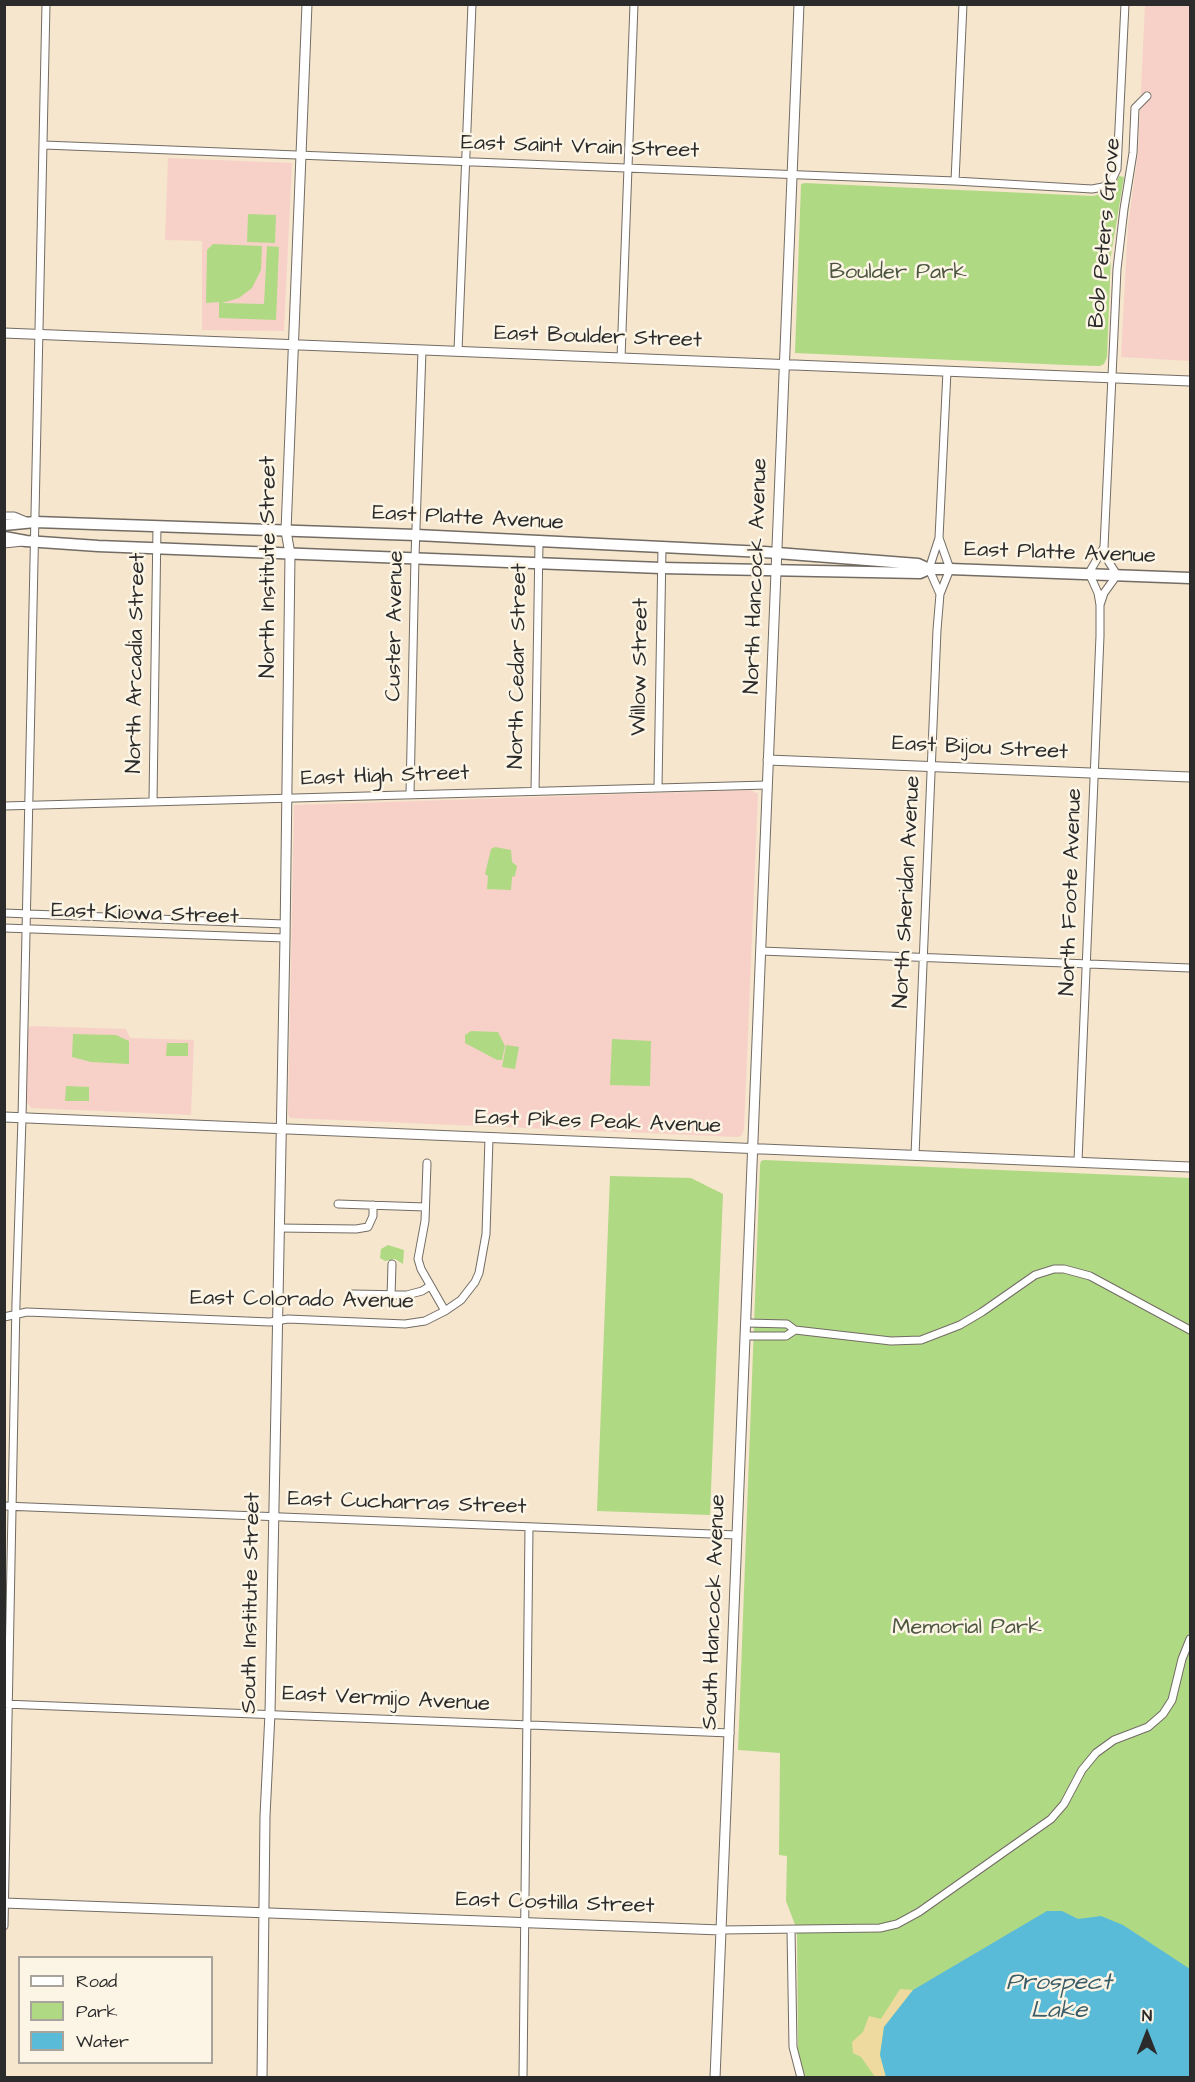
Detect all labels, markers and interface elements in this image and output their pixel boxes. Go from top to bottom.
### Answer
street label: East Saint Vrain Street [460,131,700,165]
street label: Bob Peters Grove [1085,137,1127,329]
park label: Boulder Park [829,260,967,286]
street label: East Boulder Street [494,321,702,355]
street label: North Institute Street [256,456,282,678]
street label: North Hancock Avenue [740,457,774,695]
street label: East Platte Avenue [372,501,564,537]
street label: East Platte Avenue [964,537,1156,571]
street label: Custer Avenue [381,550,411,702]
street label: North Arcadia Street [122,552,152,774]
street label: North Cedar Street [504,563,534,769]
street label: Willow Street [627,598,655,736]
street label: East Bijou Street [891,731,1069,767]
street label: East High Street [300,761,470,793]
street label: North Sheridan Avenue [889,775,927,1009]
street label: North Foote Avenue [1055,788,1089,996]
street label: East Kiowa Street [51,899,239,931]
street label: East Pikes Peak Avenue [474,1106,722,1140]
street label: East Colorado Avenue [190,1286,414,1316]
street label: East Cucharras Street [287,1487,527,1521]
street label: South Institute Street [237,1492,267,1714]
street label: South Hancock Avenue [698,1494,732,1730]
park label: Memorial Park [892,1615,1042,1641]
street label: East Vermijo Avenue [282,1681,490,1719]
street label: East Costilla Street [455,1887,655,1921]
legend [18,1956,213,2064]
text: Road [76,1969,117,1994]
water label: Prospect Lake [1006,1970,1112,2026]
text: Park [76,1999,118,2024]
north arrow [1117,2004,1177,2064]
text: N [1142,2005,1152,2027]
text: Water [76,2029,129,2054]

